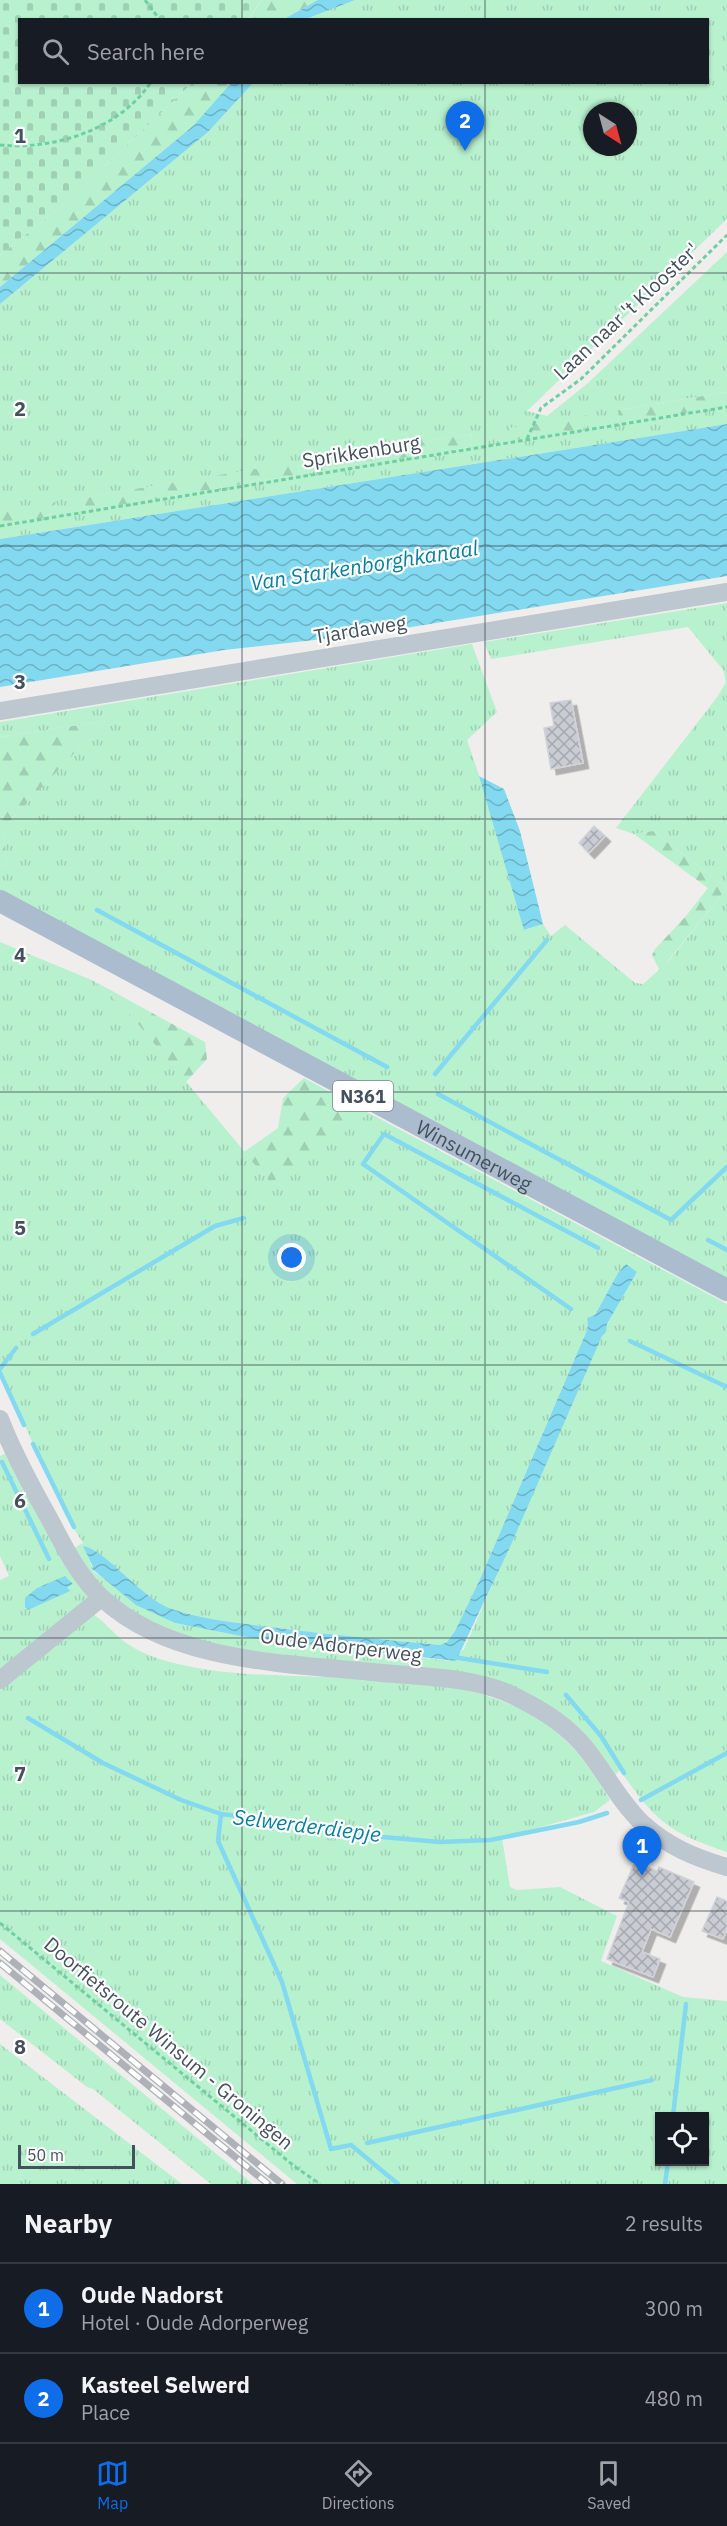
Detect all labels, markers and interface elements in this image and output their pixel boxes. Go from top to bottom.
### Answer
search box [18,18,709,84]
icon: search [39,35,72,68]
text: Search here [87,37,205,66]
pin: 2 [446,102,484,151]
north arrow [583,102,637,156]
text: 1 [14,122,26,149]
street label: Laan naar 't Klooster' [547,236,705,386]
text: 2 [14,395,26,422]
street label: Sprikkenburg [300,428,422,474]
water label: Van Starkenborghkanaal [248,533,480,597]
street label: Tjardaweg [312,608,409,650]
text: 3 [14,668,26,695]
text: 4 [14,941,26,968]
road number: N361 [333,1081,393,1111]
street label: Winsumerweg [412,1113,538,1197]
text: 5 [14,1214,26,1241]
your location [277,1243,306,1272]
text: 6 [14,1487,26,1514]
street label: Oude Adorperweg [259,1622,424,1668]
text: 7 [14,1760,26,1787]
water label: Selwerderdiepje [231,1802,383,1848]
pin: 1 [622,1826,662,1876]
street label: Doorfietsroute Winsum - Groningen [39,1931,299,2155]
text: 8 [14,2033,26,2060]
map controls [655,2112,709,2166]
button: locate [655,2112,709,2166]
scale bar [18,2142,135,2170]
text: 50 m [27,2145,64,2165]
text: Nearby [24,2206,112,2240]
text: 2 results [625,2210,703,2237]
text: Oude Nadorst [81,2280,223,2309]
text: 1 [38,2295,50,2322]
text: 300 m [645,2295,703,2322]
text: Hotel · Oude Adorperweg [81,2309,308,2336]
text: Kasteel Selwerd [81,2370,250,2399]
text: 2 [38,2385,50,2412]
text: 480 m [645,2385,703,2412]
text: Place [81,2399,130,2426]
tab: Map [96,2457,129,2513]
tab: Directions [322,2457,395,2513]
tab: Saved [587,2457,631,2513]

